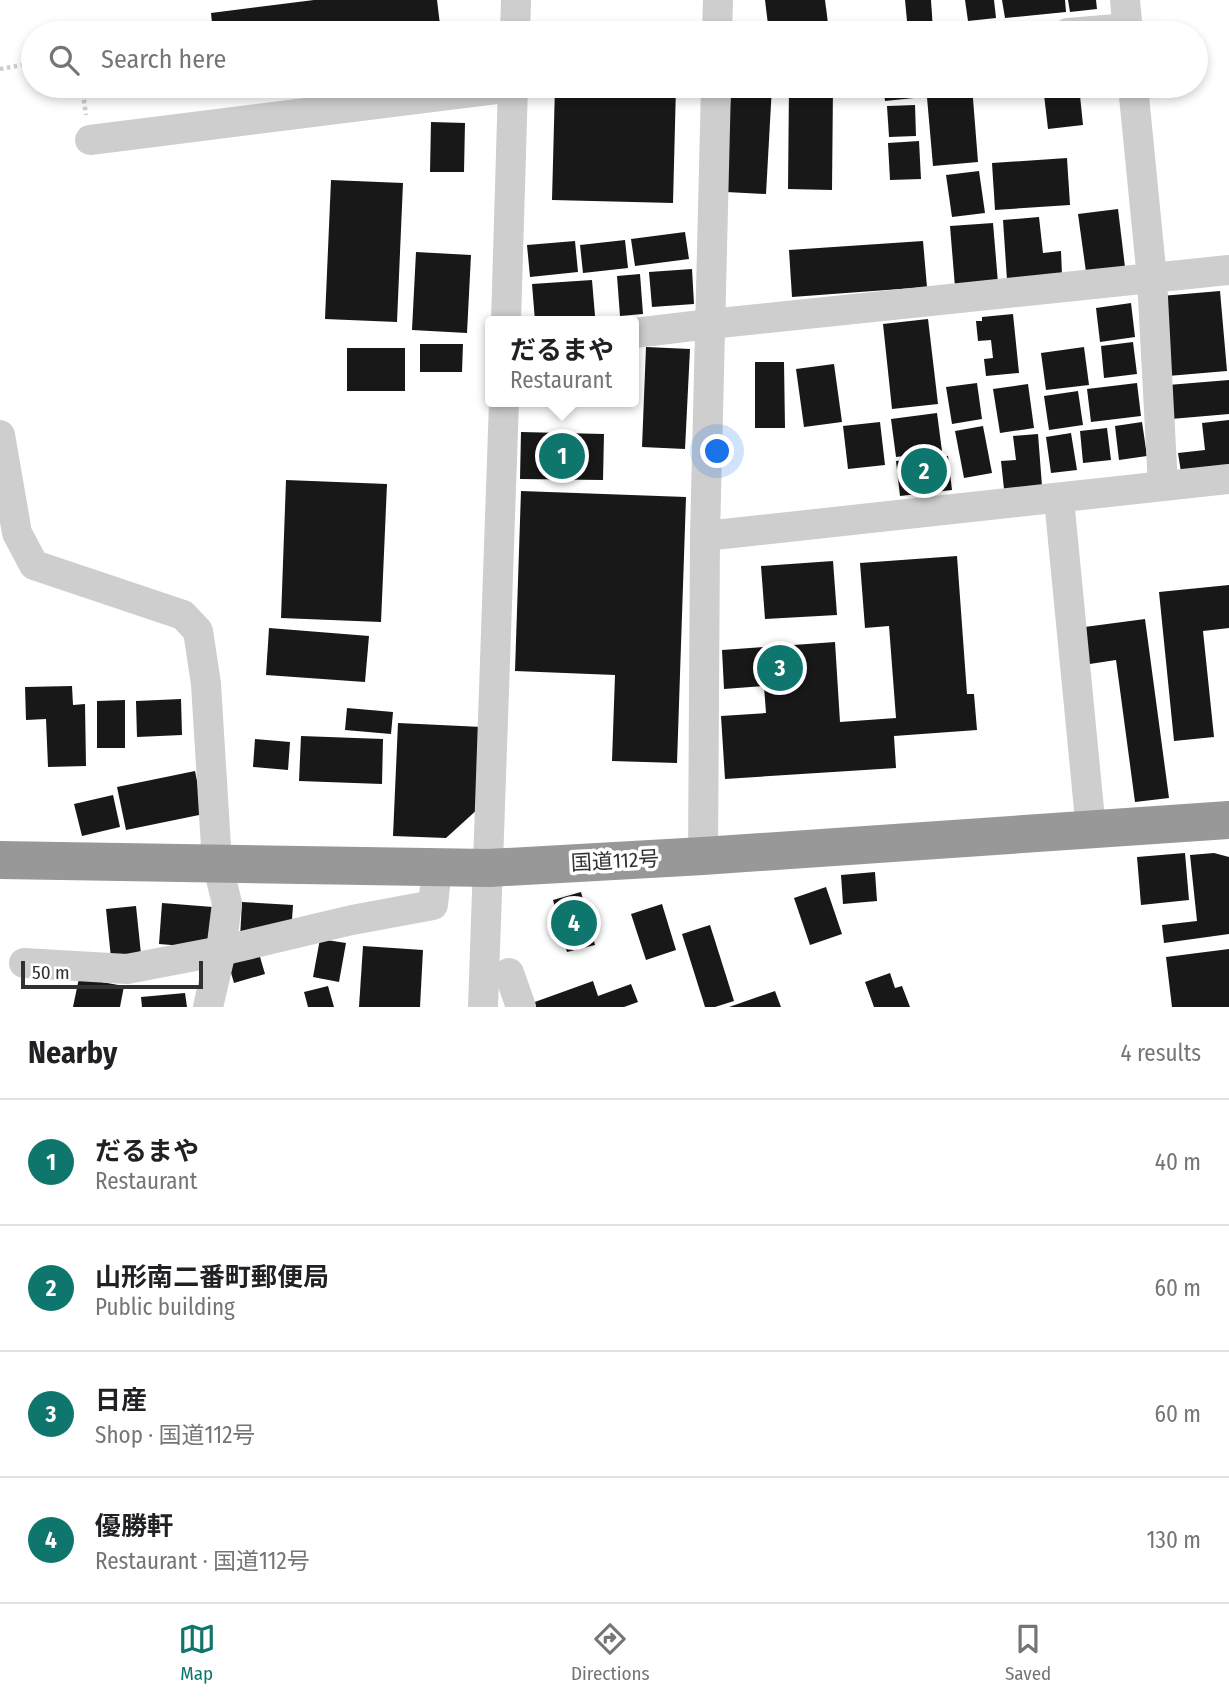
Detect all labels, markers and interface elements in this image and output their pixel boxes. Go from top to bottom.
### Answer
search box [21,21,1208,98]
icon: search [45,41,83,79]
text: Search here [101,44,226,75]
popup [485,316,639,407]
text: だるまや [510,335,614,366]
text: Restaurant [510,366,612,394]
pin: 1 [539,430,585,482]
your location [700,434,734,468]
pin: 2 [901,445,947,497]
pin: 3 [757,642,803,694]
street label: 国道112号 [570,846,660,876]
pin: 4 [551,897,597,949]
scale bar [21,958,203,990]
text: 50 m [32,961,70,984]
text: Nearby [28,1035,117,1071]
text: 4 results [1120,1039,1201,1067]
text: だるまや [95,1136,199,1167]
text: 1 [46,1148,56,1176]
text: 40 m [1155,1148,1201,1176]
text: Restaurant [95,1167,197,1195]
text: 山形南二番町郵便局 [95,1262,329,1293]
text: 2 [46,1274,56,1302]
text: 60 m [1155,1274,1201,1302]
text: Public building [95,1293,235,1321]
text: 日産 [95,1385,147,1416]
text: 3 [46,1400,56,1428]
text: 60 m [1155,1400,1201,1428]
text: Shop · 国道112号 [95,1421,255,1449]
text: 優勝軒 [95,1511,173,1542]
text: 4 [45,1526,57,1554]
text: 130 m [1147,1526,1201,1554]
text: Restaurant · 国道112号 [95,1547,310,1575]
tab: Map [178,1620,216,1685]
tab: Directions [571,1620,650,1685]
tab: Saved [1005,1620,1051,1685]

